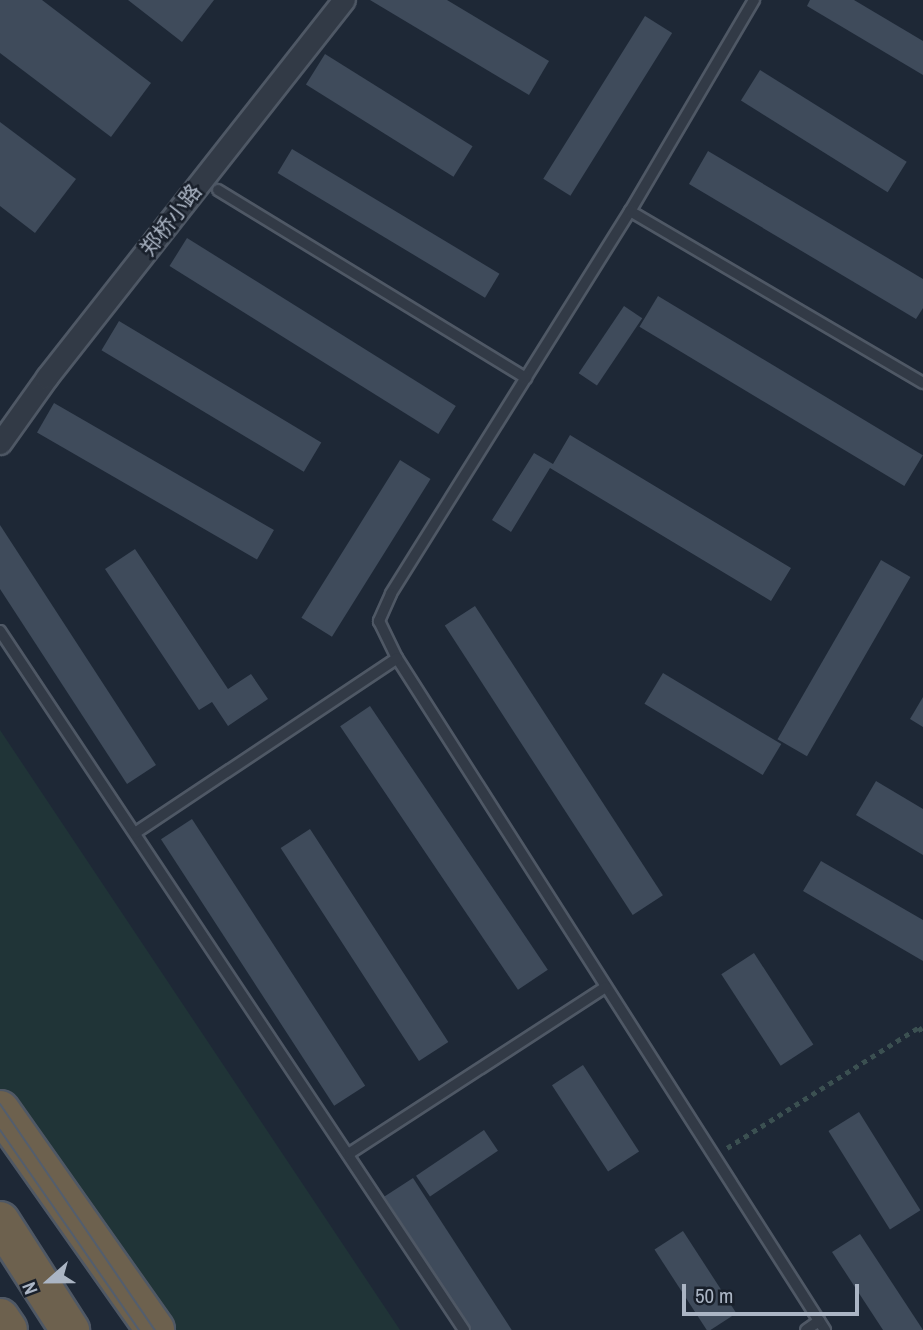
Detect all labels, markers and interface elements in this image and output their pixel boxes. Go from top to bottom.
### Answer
street label: 郑桥小路 [135,179,207,261]
north arrow [14,1246,84,1316]
scale bar [685,1270,862,1314]
text: N [15,1279,44,1298]
text: 50 m [695,1281,733,1310]

